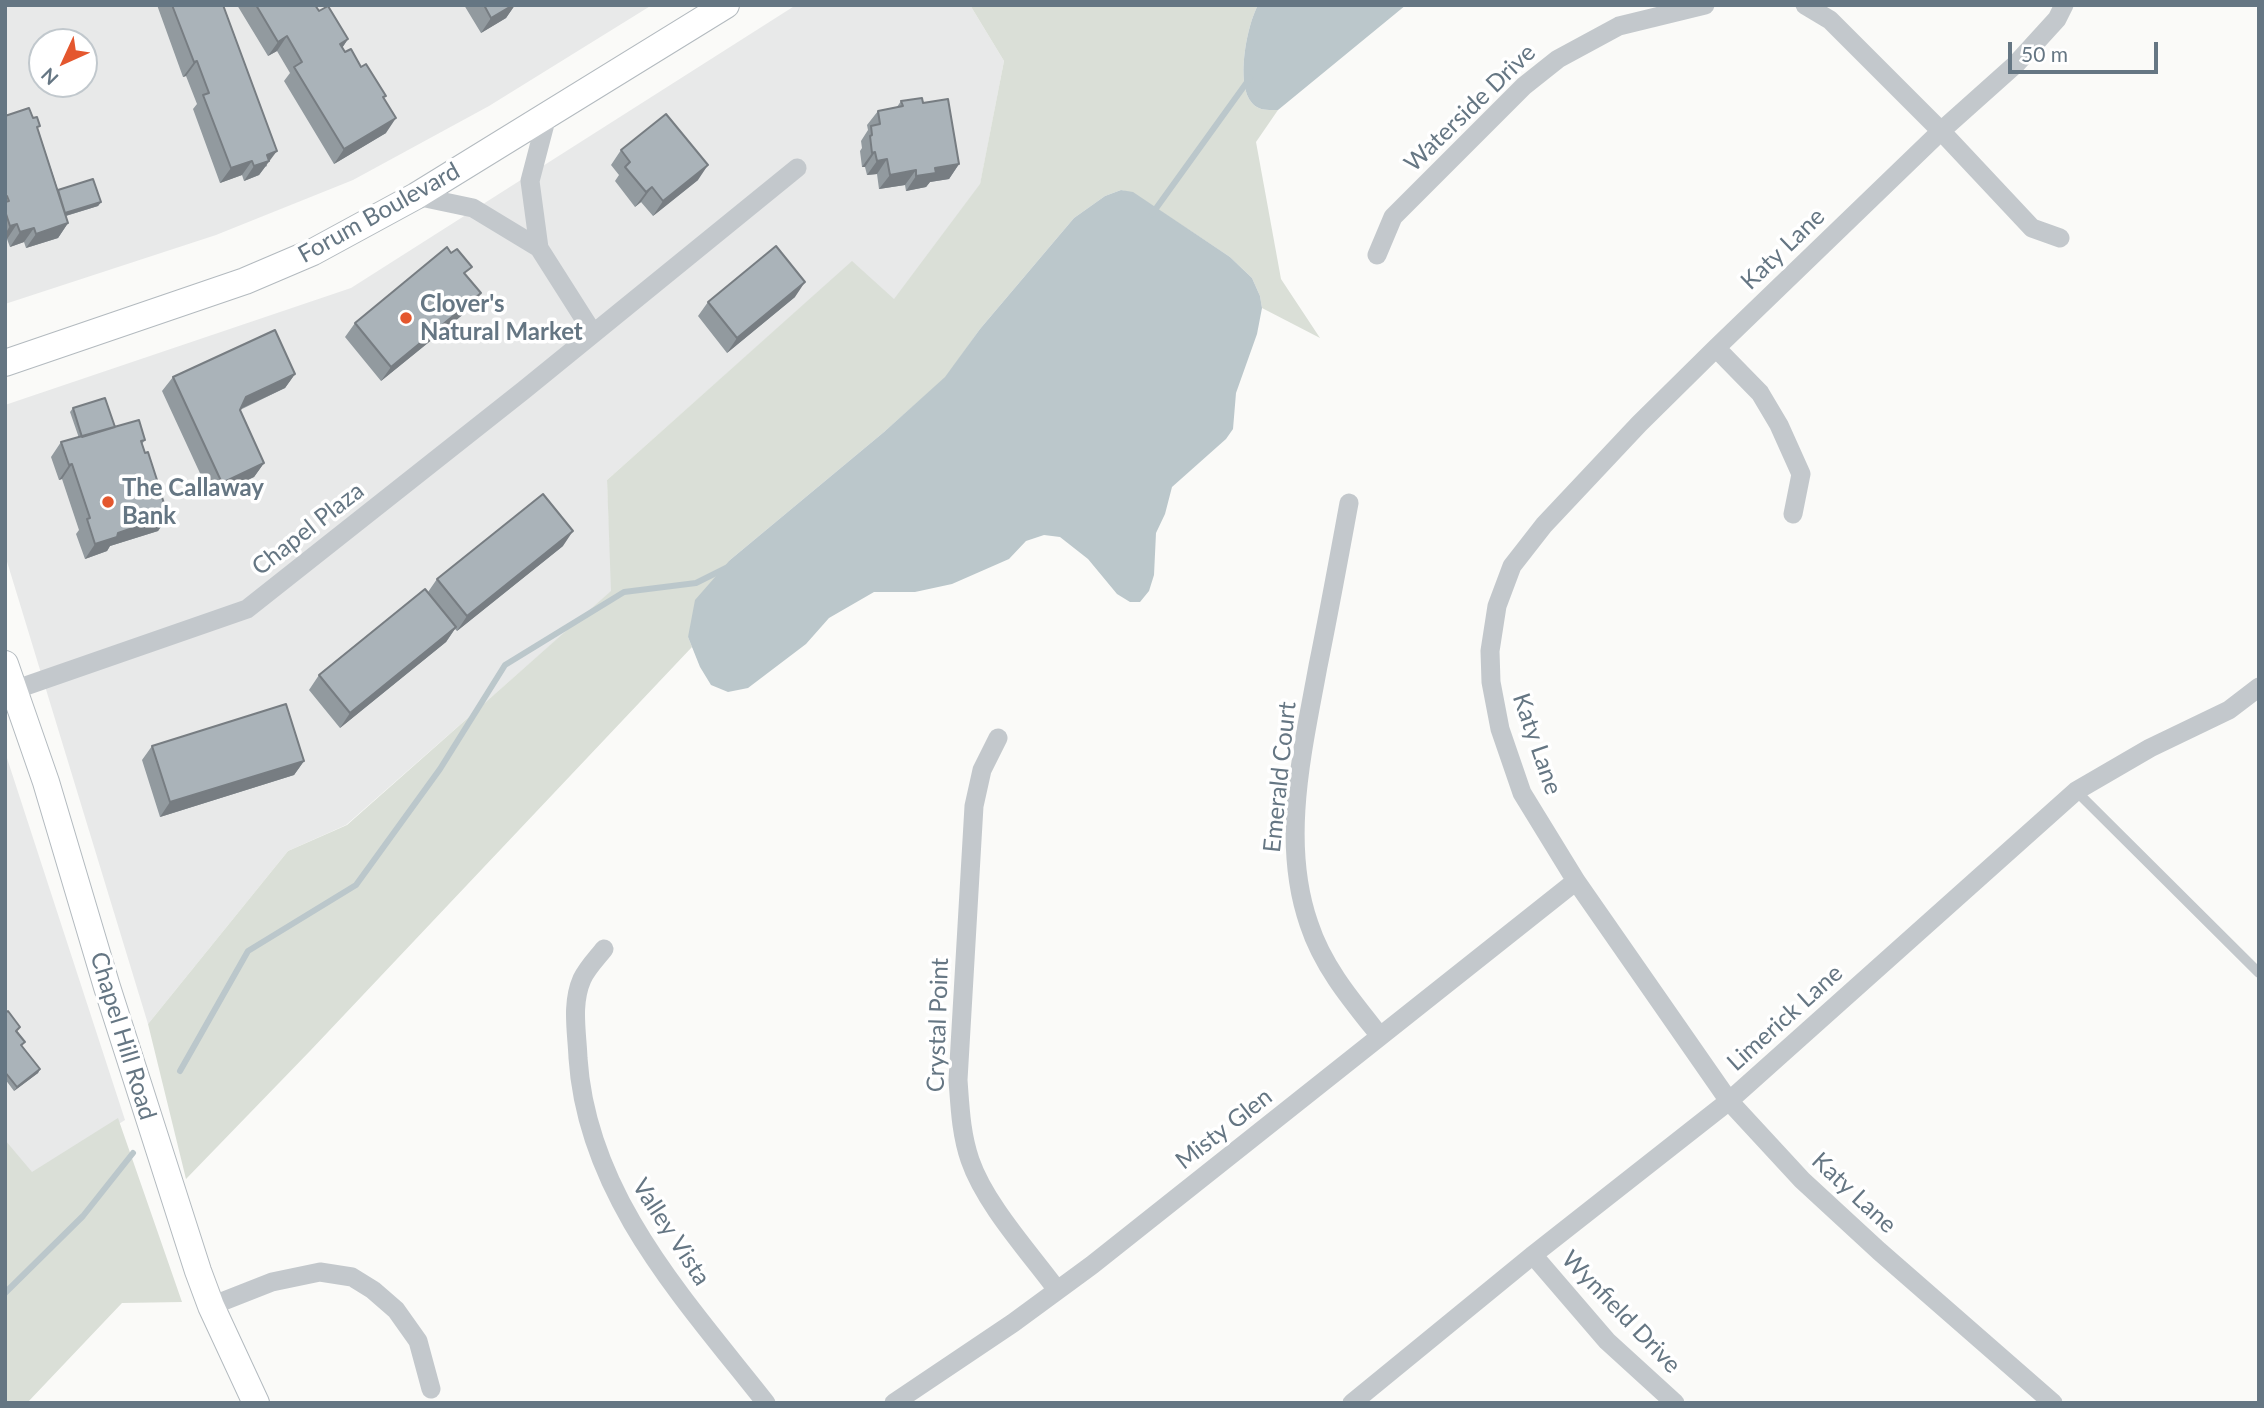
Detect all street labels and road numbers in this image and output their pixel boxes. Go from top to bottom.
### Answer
street label: Waterside Drive [1399,38,1541,178]
street label: Forum Boulevard [293,157,465,269]
street label: Katy Lane [1735,202,1831,296]
street label: Chapel Plaza [246,476,370,582]
street label: Katy Lane [1506,690,1568,798]
street label: Emerald Court [1258,700,1302,854]
street label: Chapel Hill Road [84,949,162,1123]
street label: Crystal Point [921,957,955,1093]
street label: Limerick Lane [1721,959,1849,1077]
street label: Misty Glen [1170,1082,1278,1176]
street label: Katy Lane [1806,1147,1902,1239]
street label: Valley Vista [626,1173,716,1291]
street label: Wynfield Drive [1555,1245,1687,1379]

